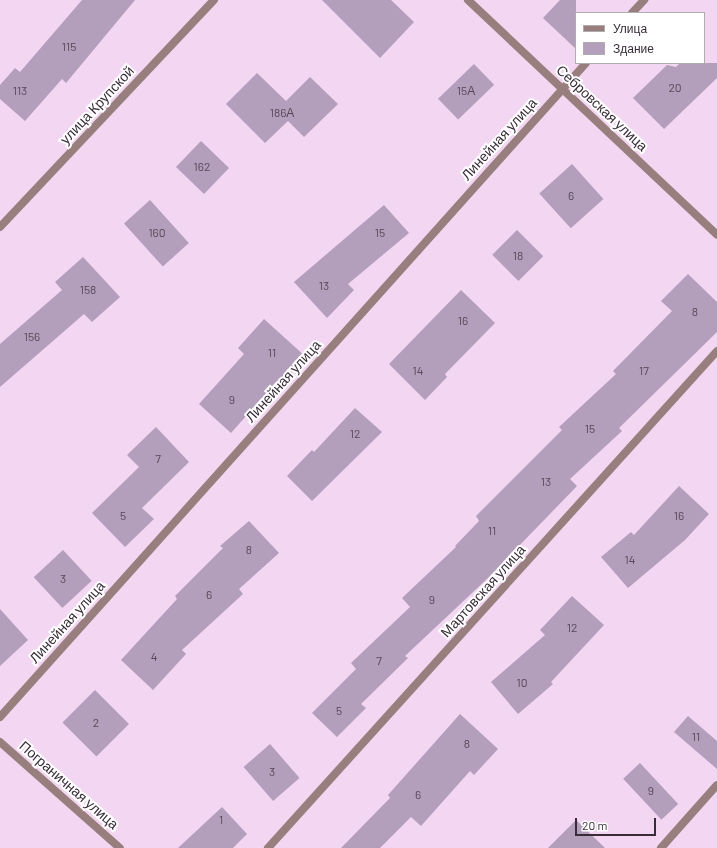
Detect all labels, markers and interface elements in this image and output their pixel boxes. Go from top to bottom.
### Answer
legend [575,12,705,64]
text: Улица [613,21,647,35]
house number: 115 [62,40,76,54]
text: Здание [613,41,654,55]
street label: Себровская улица [553,61,651,155]
street label: улица Крупской [57,63,137,147]
house number: 20 [668,81,682,95]
house number: 113 [13,84,27,98]
house number: 15А [457,84,475,98]
street label: Линейная улица [458,94,540,184]
house number: 186А [270,106,294,120]
house number: 162 [194,160,210,174]
house number: 6 [568,189,574,203]
house number: 160 [148,226,166,240]
house number: 15 [375,226,385,240]
house number: 18 [513,249,523,263]
house number: 13 [319,279,329,293]
house number: 158 [80,283,96,297]
house number: 8 [692,305,698,319]
house number: 16 [458,314,468,328]
house number: 156 [24,330,40,344]
street label: Линейная улица [242,336,324,426]
house number: 11 [268,346,276,360]
house number: 14 [413,364,423,378]
house number: 17 [639,364,649,378]
house number: 9 [229,393,235,407]
house number: 15 [585,422,595,436]
house number: 12 [350,427,360,441]
house number: 7 [155,452,161,466]
house number: 13 [541,475,551,489]
house number: 5 [120,509,126,523]
house number: 16 [674,509,684,523]
house number: 11 [488,524,496,538]
street label: Мартовская улица [437,541,529,641]
house number: 8 [246,543,252,557]
house number: 14 [625,553,635,567]
house number: 3 [60,572,66,586]
street label: Линейная улица [26,577,108,667]
house number: 6 [206,588,212,602]
house number: 9 [429,593,435,607]
house number: 12 [567,621,577,635]
house number: 4 [151,650,157,664]
house number: 7 [376,654,382,668]
house number: 10 [517,676,527,690]
house number: 5 [336,704,342,718]
house number: 2 [93,716,99,730]
house number: 11 [692,730,700,744]
street label: Пограничная улица [16,737,122,833]
house number: 8 [464,737,470,751]
house number: 3 [269,765,275,779]
house number: 9 [648,784,654,798]
house number: 6 [415,788,421,802]
scale bar [577,810,658,836]
house number: 1 [219,813,223,827]
text: 20 m [582,818,608,832]

